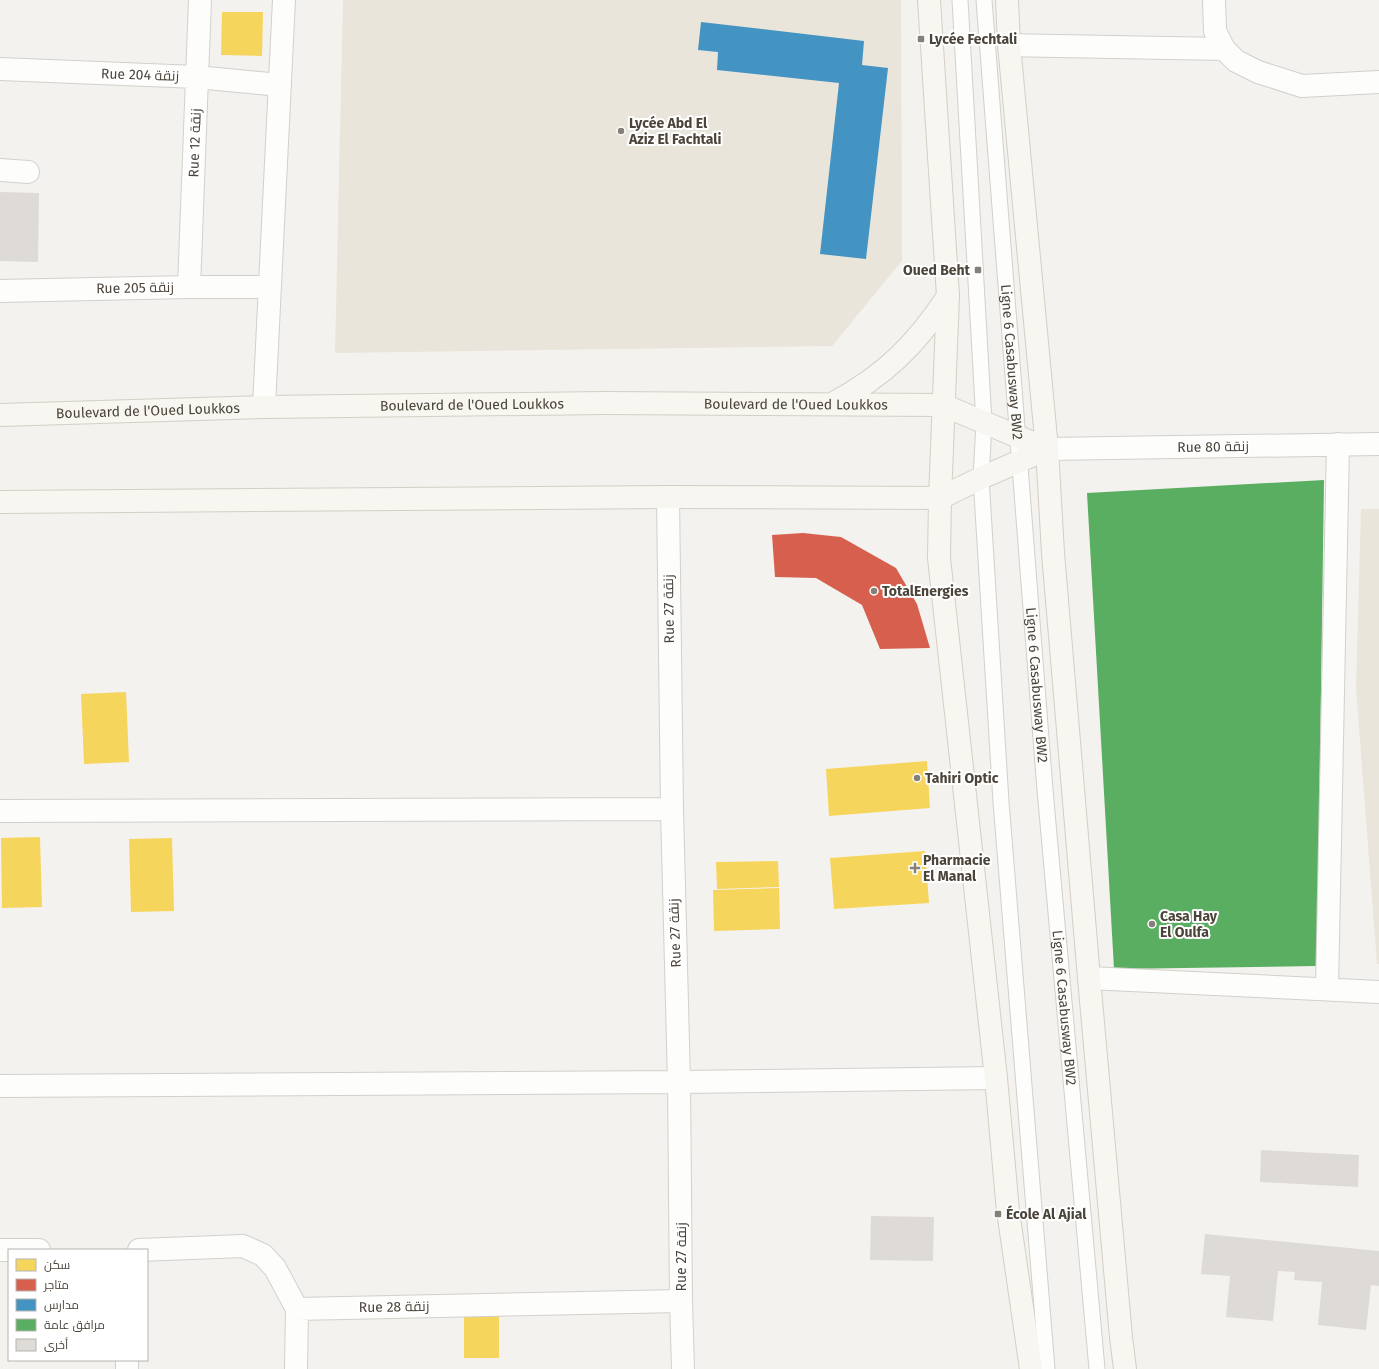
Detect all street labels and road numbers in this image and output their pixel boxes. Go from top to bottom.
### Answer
street label: Rue 204 زنقة [101,65,179,85]
street label: Rue 12 زنقة [185,108,205,178]
street label: Rue 205 زنقة [96,279,174,297]
street label: Ligne 6 Casabusway BW2 [997,283,1026,440]
street label: Boulevard de l'Oued Loukkos [380,395,564,414]
street label: Boulevard de l'Oued Loukkos [704,395,888,413]
street label: Boulevard de l'Oued Loukkos [56,399,241,422]
street label: Rue 80 زنقة [1177,438,1249,456]
street label: Rue 27 زنقة [660,574,678,644]
street label: Ligne 6 Casabusway BW2 [1022,607,1051,763]
street label: Rue 27 زنقة [665,898,685,968]
street label: Ligne 6 Casabusway BW2 [1049,929,1080,1086]
street label: Rue 27 زنقة [673,1222,690,1292]
street label: Rue 28 زنقة [358,1298,430,1316]

